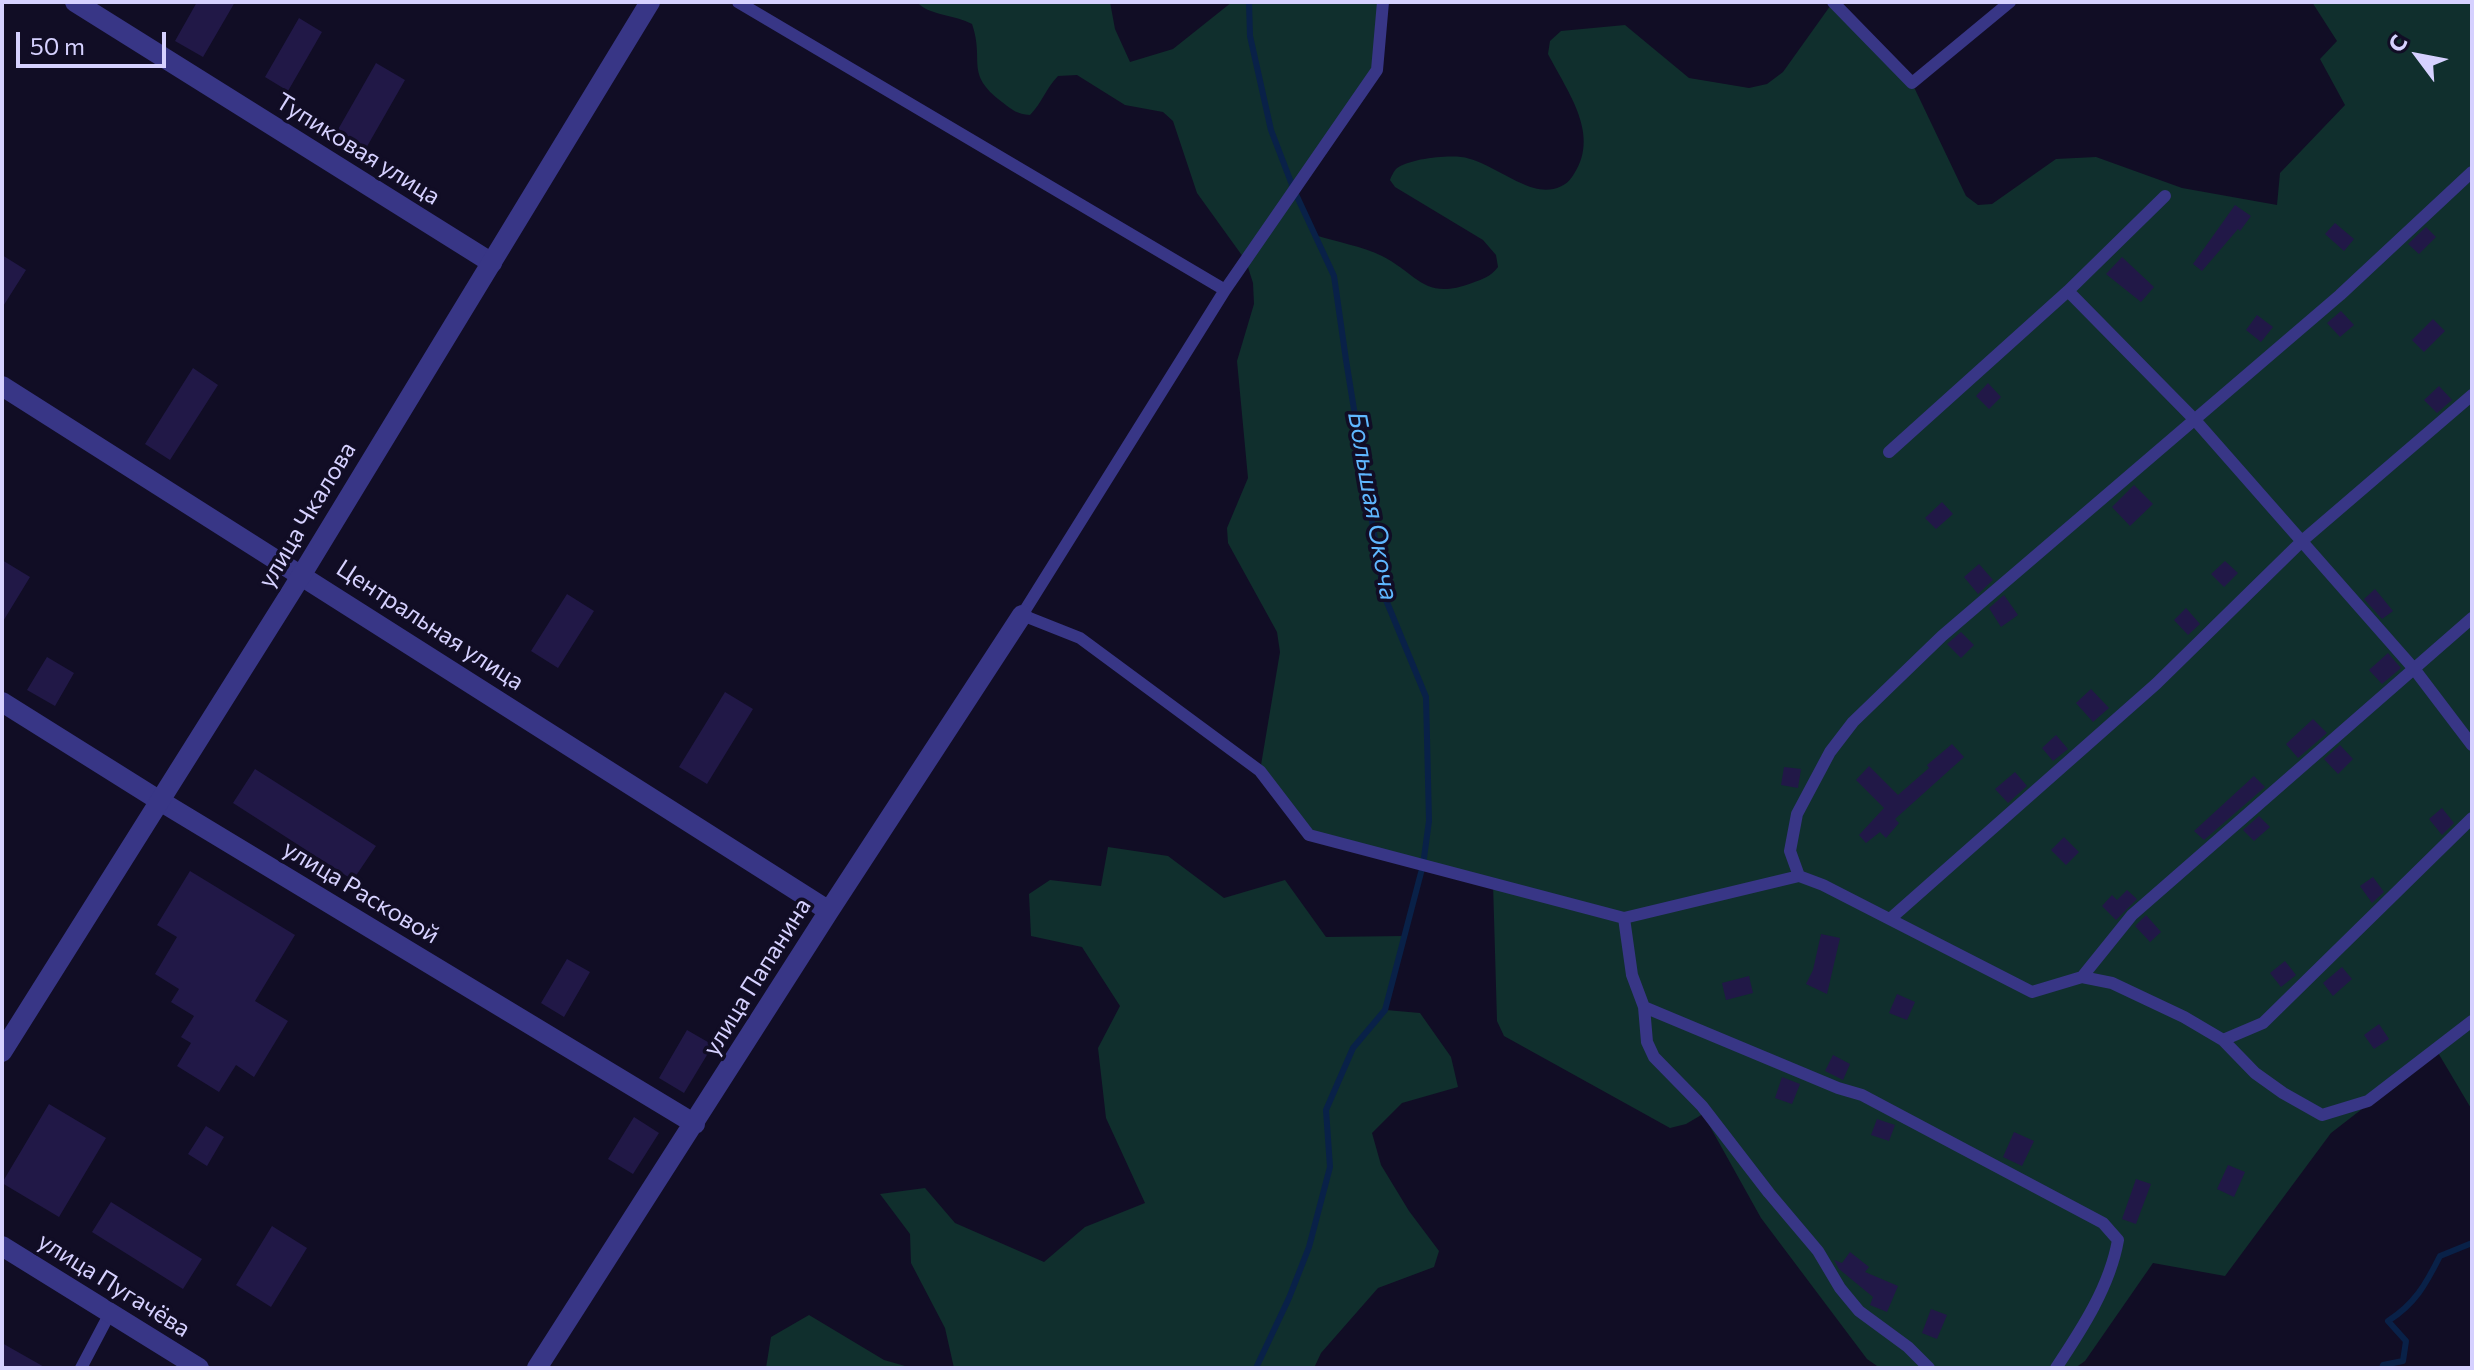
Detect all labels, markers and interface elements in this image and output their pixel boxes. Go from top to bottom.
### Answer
scale bar [20,16,170,66]
north arrow [2378,16,2458,96]
text: С [2382,29,2413,57]
text: 50 m [30,31,85,60]
street label: Тупиковая улица [271,87,445,211]
water label: Большая Окоча [1341,409,1405,603]
street label: улица Чкалова [252,437,362,593]
street label: Центральная улица [331,554,529,696]
street label: улица Расковой [278,834,444,950]
street label: улица Папанина [697,893,817,1061]
street label: улица Пугачёва [33,1227,195,1343]

